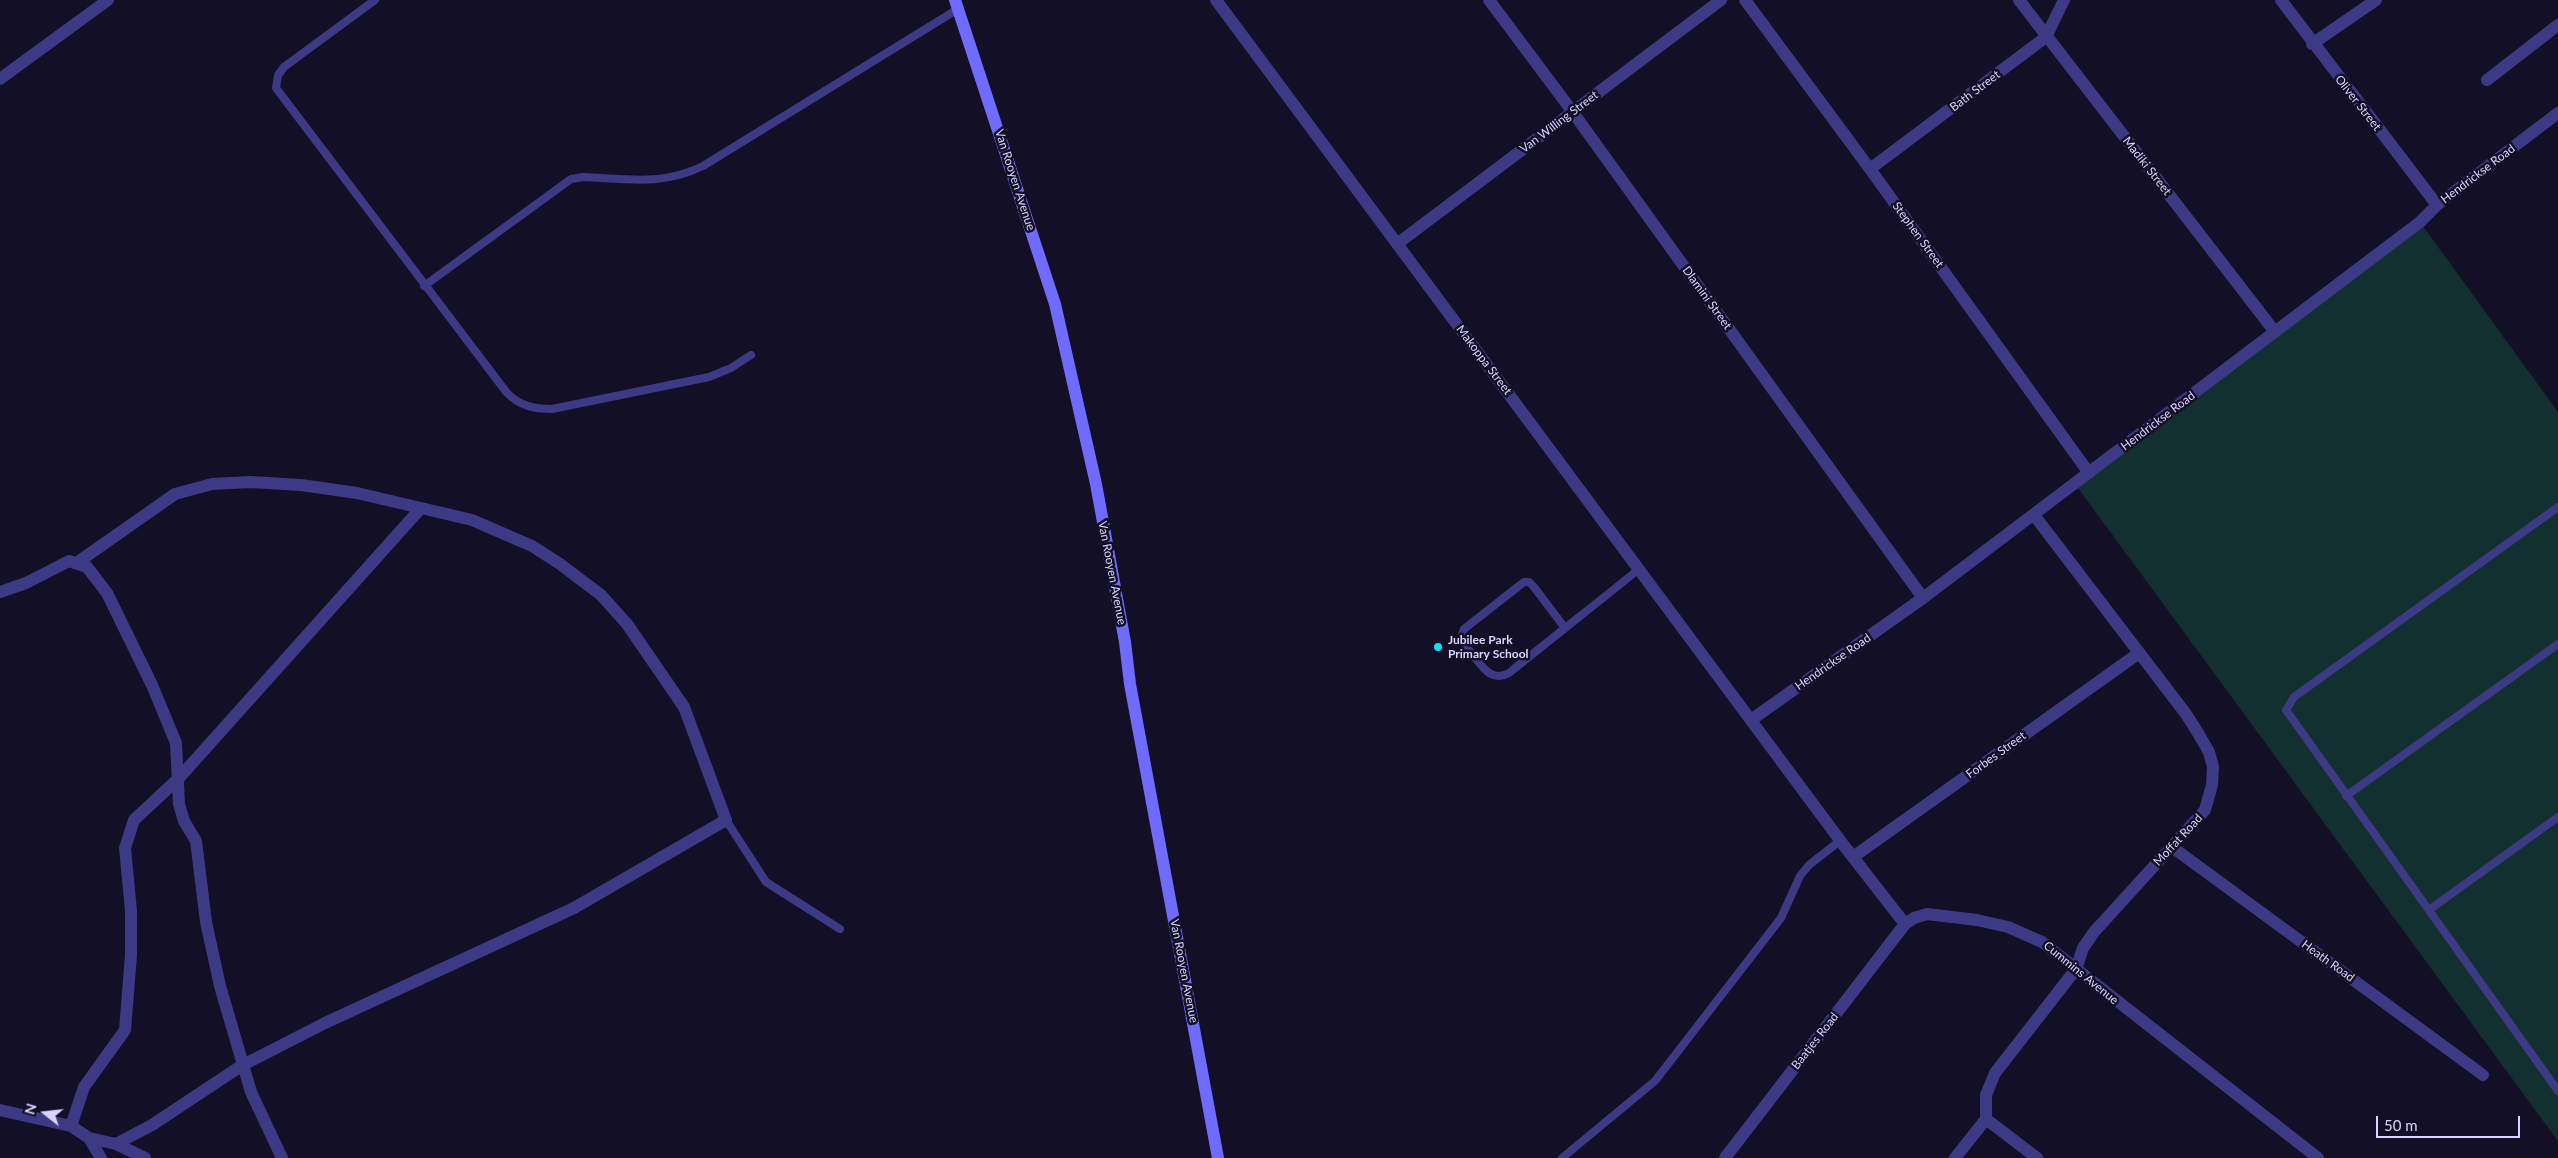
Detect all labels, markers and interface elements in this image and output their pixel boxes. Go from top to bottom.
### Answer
street label: Bath Street [1947,67,2003,115]
street label: Oliver Street [2332,72,2384,134]
street label: Van Willing Street [1517,88,1601,156]
street label: Van Rooyen Avenue [992,128,1038,232]
street label: Madiki Street [2120,134,2174,198]
street label: Hendrickse Road [2438,141,2518,207]
street label: Stephen Street [1889,199,1947,271]
street label: Dlamini Street [1679,264,1735,332]
street label: Makoppa Street [1453,322,1515,398]
street label: Hendrickse Road [2118,388,2198,454]
street label: Van Rooyen Avenue [1095,520,1129,626]
street label: Hendrickse Road [1792,631,1874,693]
place label: Jubilee Park Primary School [1448,633,1529,661]
marker: Jubilee Park Primary School [1432,641,1444,653]
street label: Forbes Street [1963,728,2029,782]
street label: Moffat Road [2150,811,2206,869]
street label: Van Rooyen Avenue [1167,918,1201,1024]
street label: Heath Road [2299,937,2357,985]
street label: Cummins Avenue [2041,938,2121,1008]
street label: Baatjes Road [1788,1010,1842,1072]
north arrow [20,1088,70,1138]
text: N [20,1101,40,1116]
scale bar [2378,1106,2522,1138]
text: 50 m [2384,1116,2418,1134]

